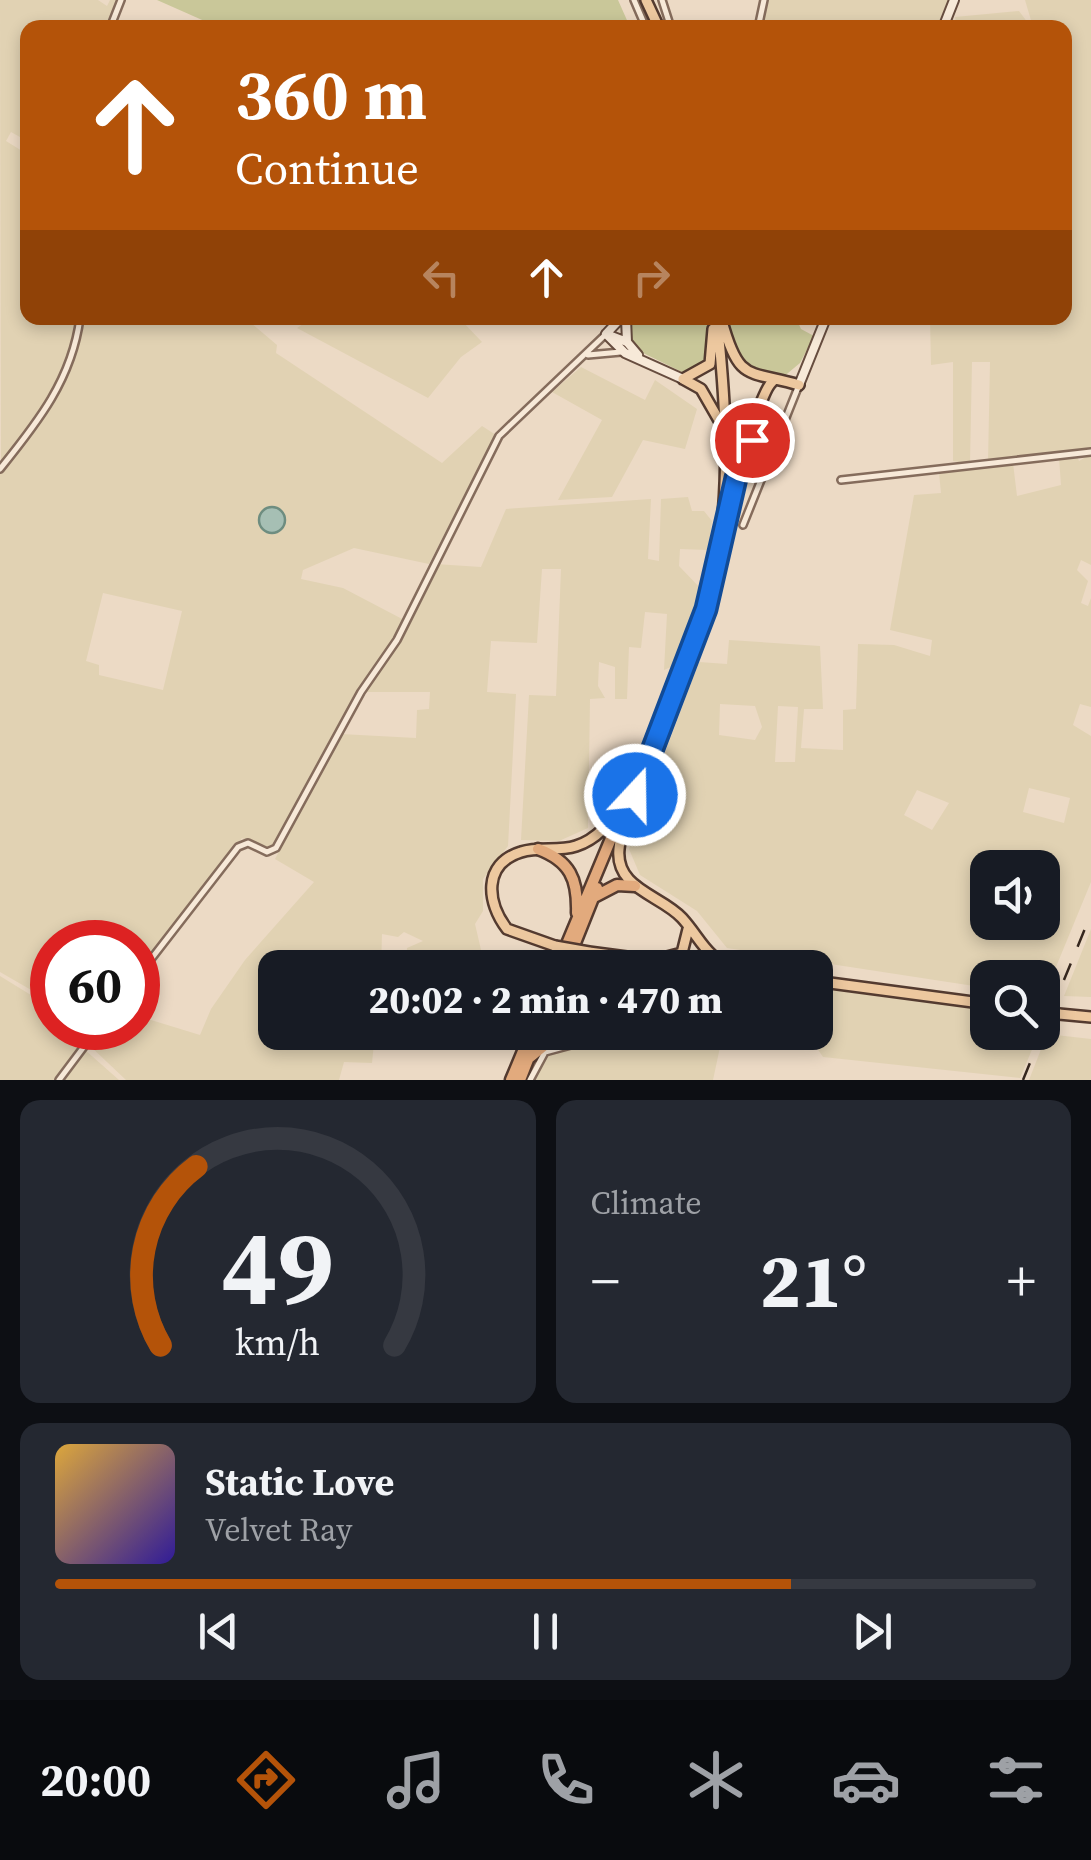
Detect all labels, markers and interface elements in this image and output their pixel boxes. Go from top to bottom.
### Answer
text: 360 m [235,46,427,142]
icon: ahead [70,60,200,190]
text: Continue [235,137,419,199]
icon: left [414,250,469,305]
icon: ahead [519,250,574,305]
icon: right [624,250,679,305]
pin [710,398,795,483]
icon: arrive [725,413,780,468]
position arrow [583,743,687,847]
map controls [970,850,1060,1050]
button: sound [970,850,1060,940]
speed limit sign: 60 [30,920,160,1050]
button: search [970,960,1060,1050]
text: 20:02 · 2 min · 470 m [368,974,723,1026]
text: Climate [591,1181,702,1225]
text: 49 [221,1195,334,1338]
text: 21° [760,1229,867,1332]
text: − [591,1243,620,1318]
text: + [1007,1243,1036,1318]
text: km/h [235,1318,320,1367]
text: Static Love [205,1456,394,1508]
text: Velvet Ray [205,1508,352,1552]
icon: previous [191,1604,246,1659]
icon: pause [518,1604,573,1659]
icon: next [845,1604,900,1659]
icon: directions [231,1745,301,1815]
icon: music [381,1745,451,1815]
icon: phone [531,1745,601,1815]
icon: climate [681,1745,751,1815]
icon: car [831,1745,901,1815]
icon: filters [981,1745,1051,1815]
text: 20:00 [40,1749,151,1811]

